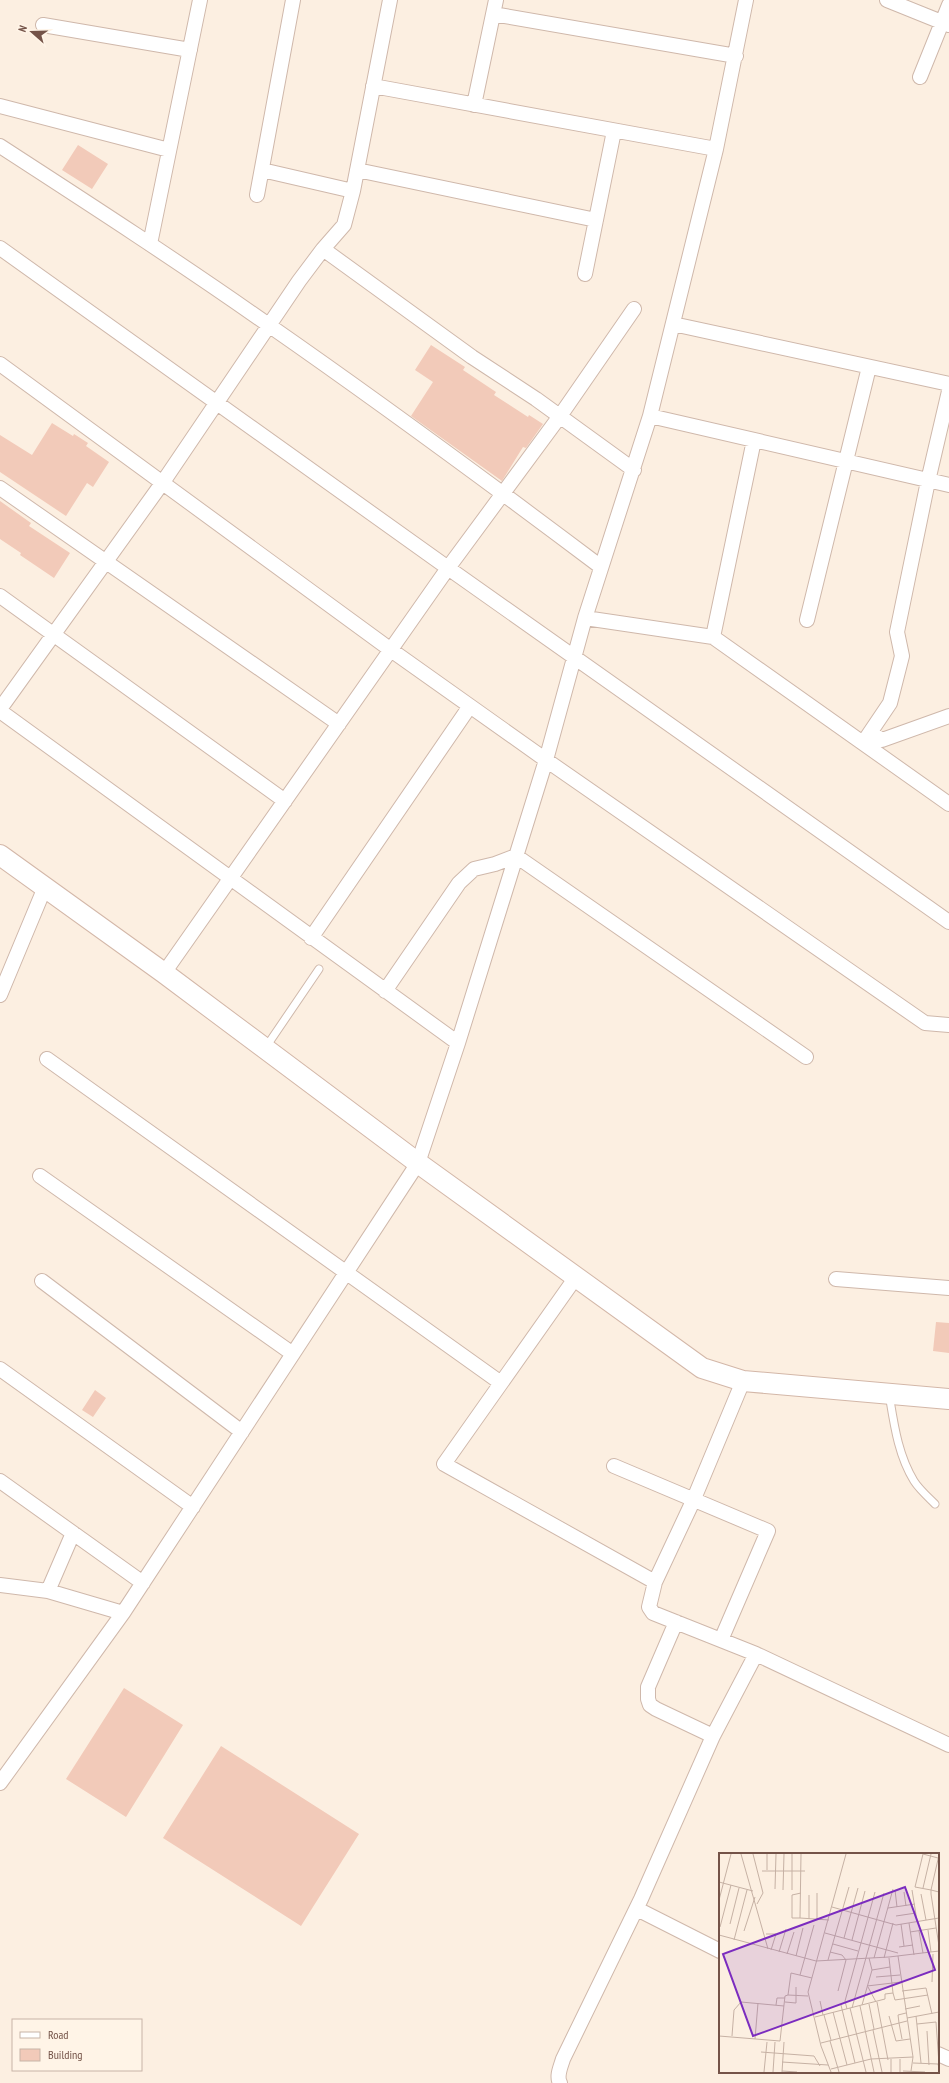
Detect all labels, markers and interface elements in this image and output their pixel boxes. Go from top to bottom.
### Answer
north arrow [12,12,52,52]
text: N [15,23,30,34]
inset map [719,1853,939,2073]
legend [12,2019,142,2071]
text: Road [48,2027,68,2042]
text: Building [48,2047,83,2062]

